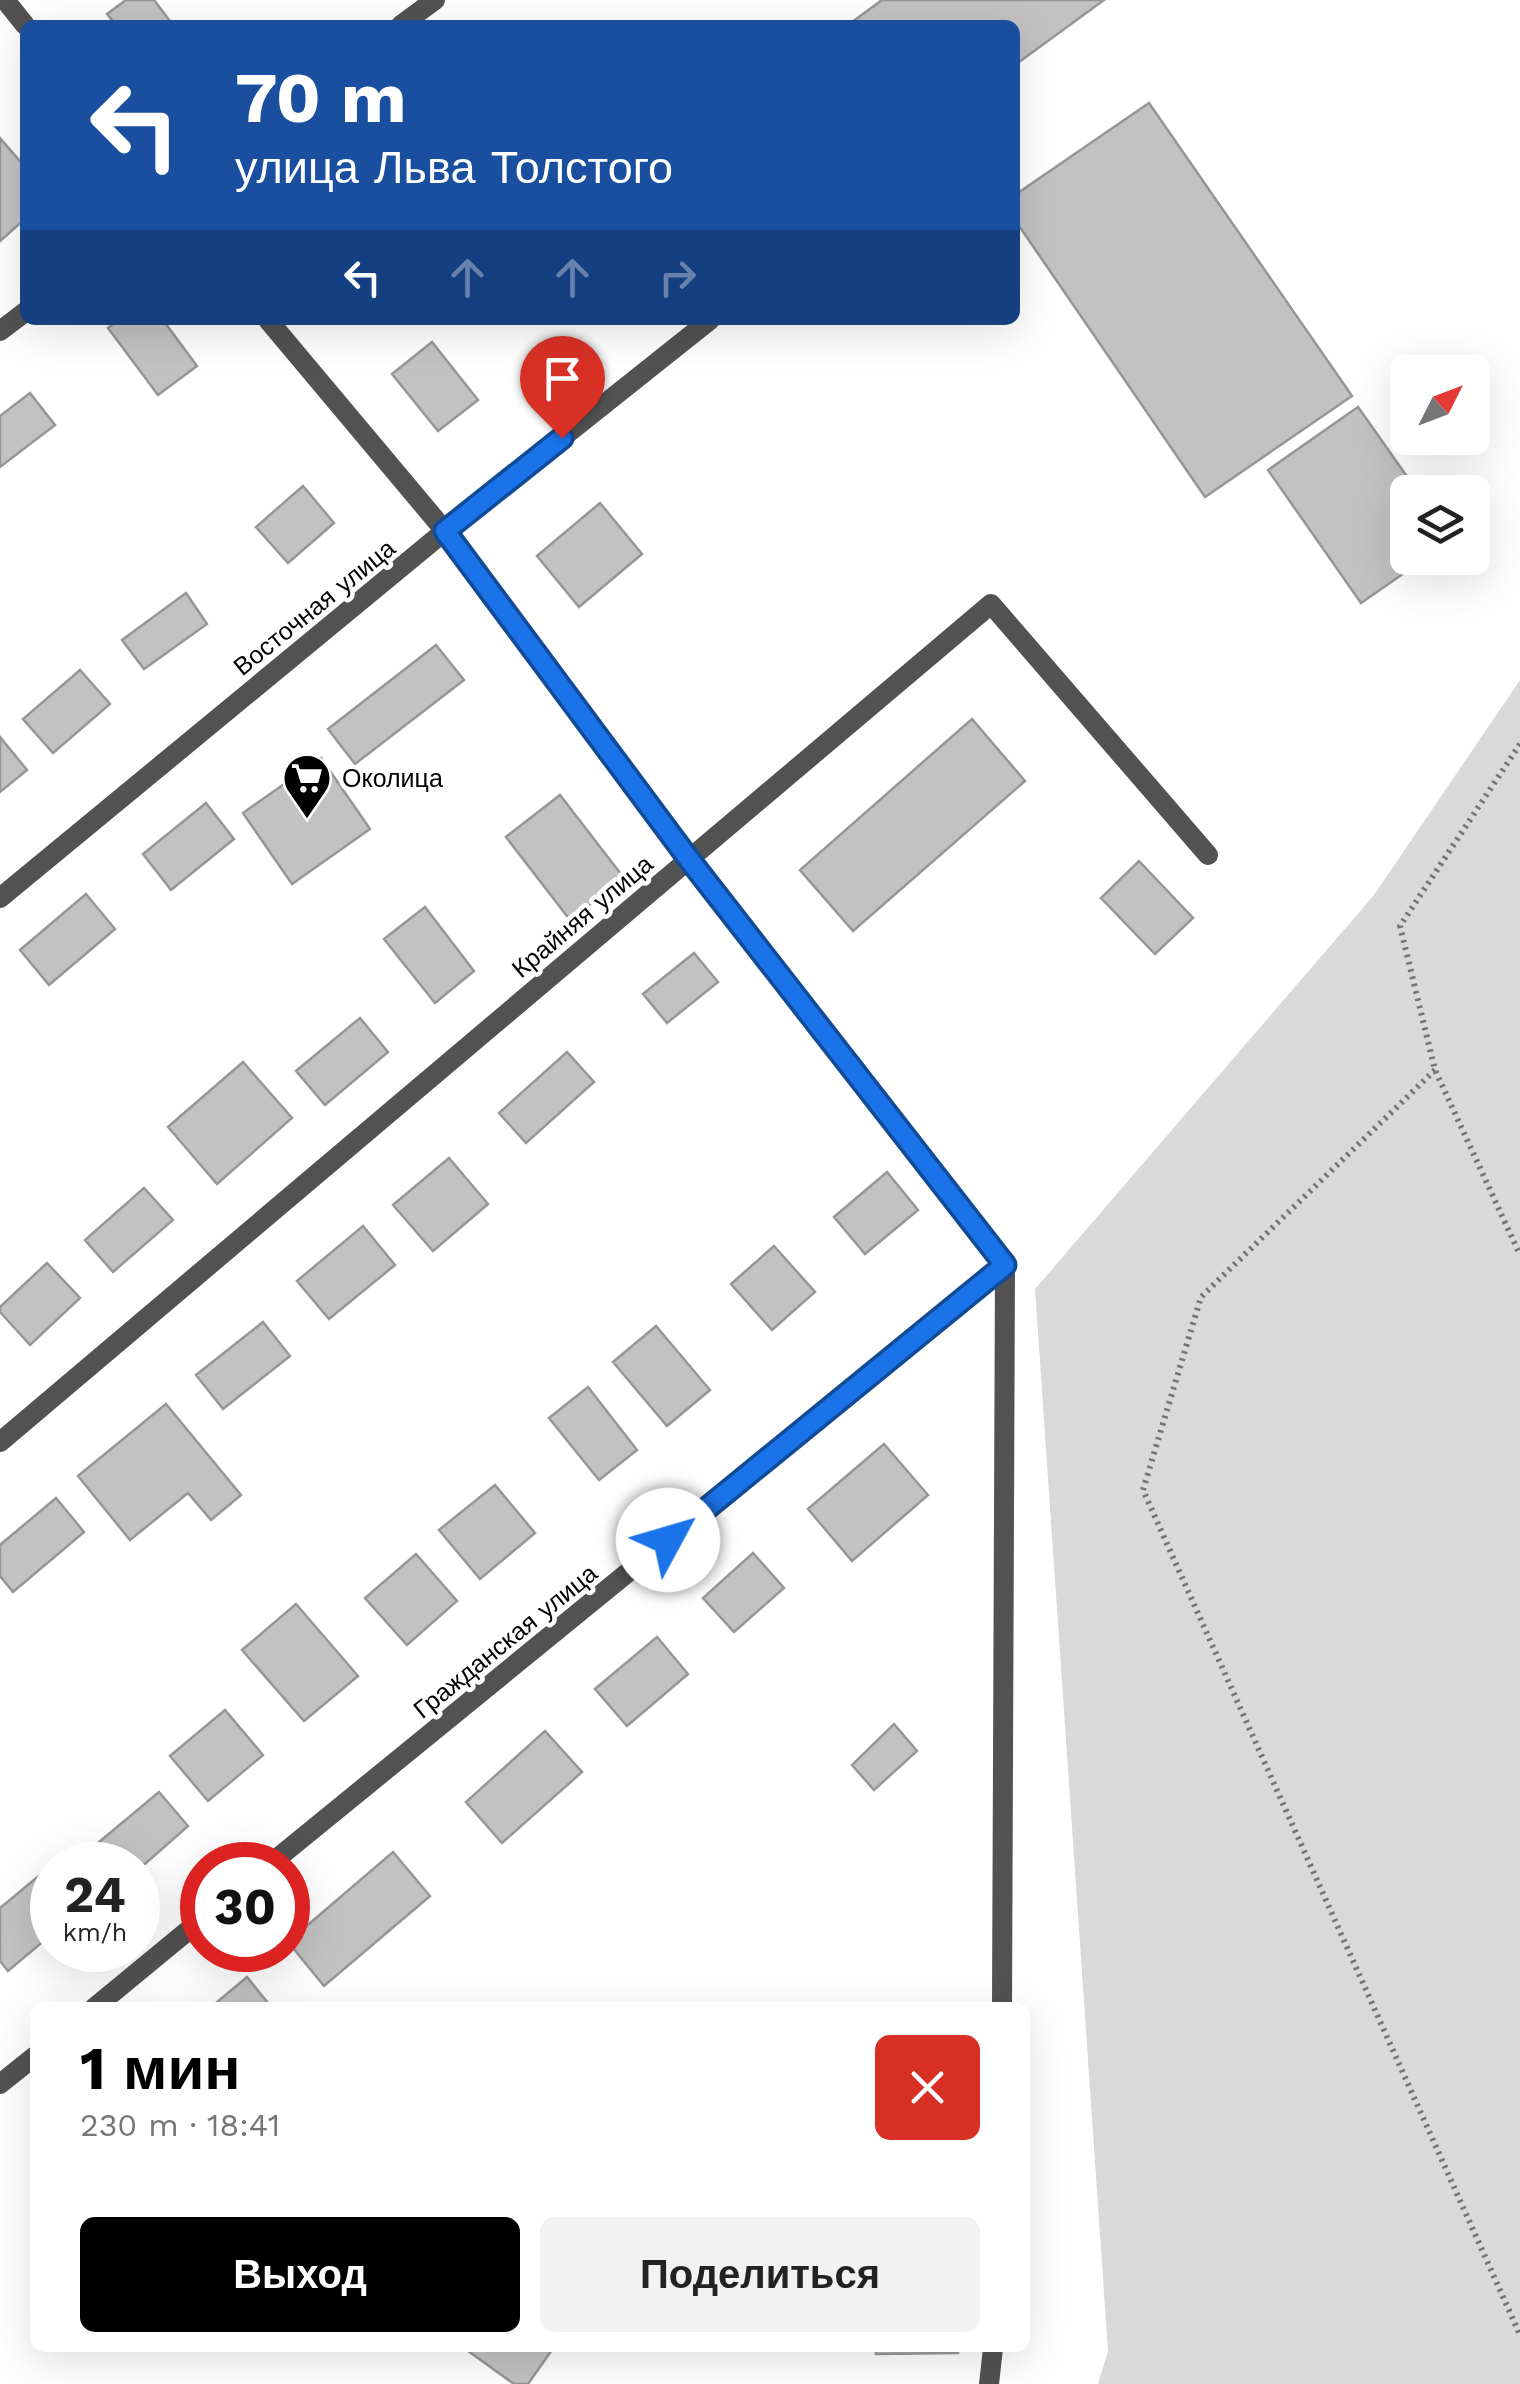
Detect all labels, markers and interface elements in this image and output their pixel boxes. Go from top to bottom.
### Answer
text: 70 m [235,57,407,139]
icon: left [70,60,200,190]
text: улица Льва Толстого [235,141,673,194]
icon: left [335,250,390,305]
icon: ahead [440,250,495,305]
icon: ahead [545,250,600,305]
icon: right [650,250,705,305]
pin [520,336,605,439]
icon: arrive [535,351,590,406]
north arrow [1390,355,1490,455]
map controls [1390,355,1490,575]
button: layers [1390,475,1490,575]
street label: Восточная улица [228,533,401,681]
supermarket icon: Околица [281,752,333,820]
place label: Околица [342,764,443,793]
street label: Крайняя улица [506,849,659,984]
position arrow [616,1488,720,1592]
street label: Гражданская улица [408,1558,603,1724]
speed limit sign: 30 [180,1842,310,1972]
text: 24 [64,1865,126,1924]
text: km/h [63,1918,127,1947]
text: 1 мин [80,2033,241,2104]
button: close [875,2035,980,2140]
text: 230 m · 18:41 [80,2106,280,2144]
button: Выход [80,2217,520,2332]
button: Поделиться [540,2217,980,2332]

